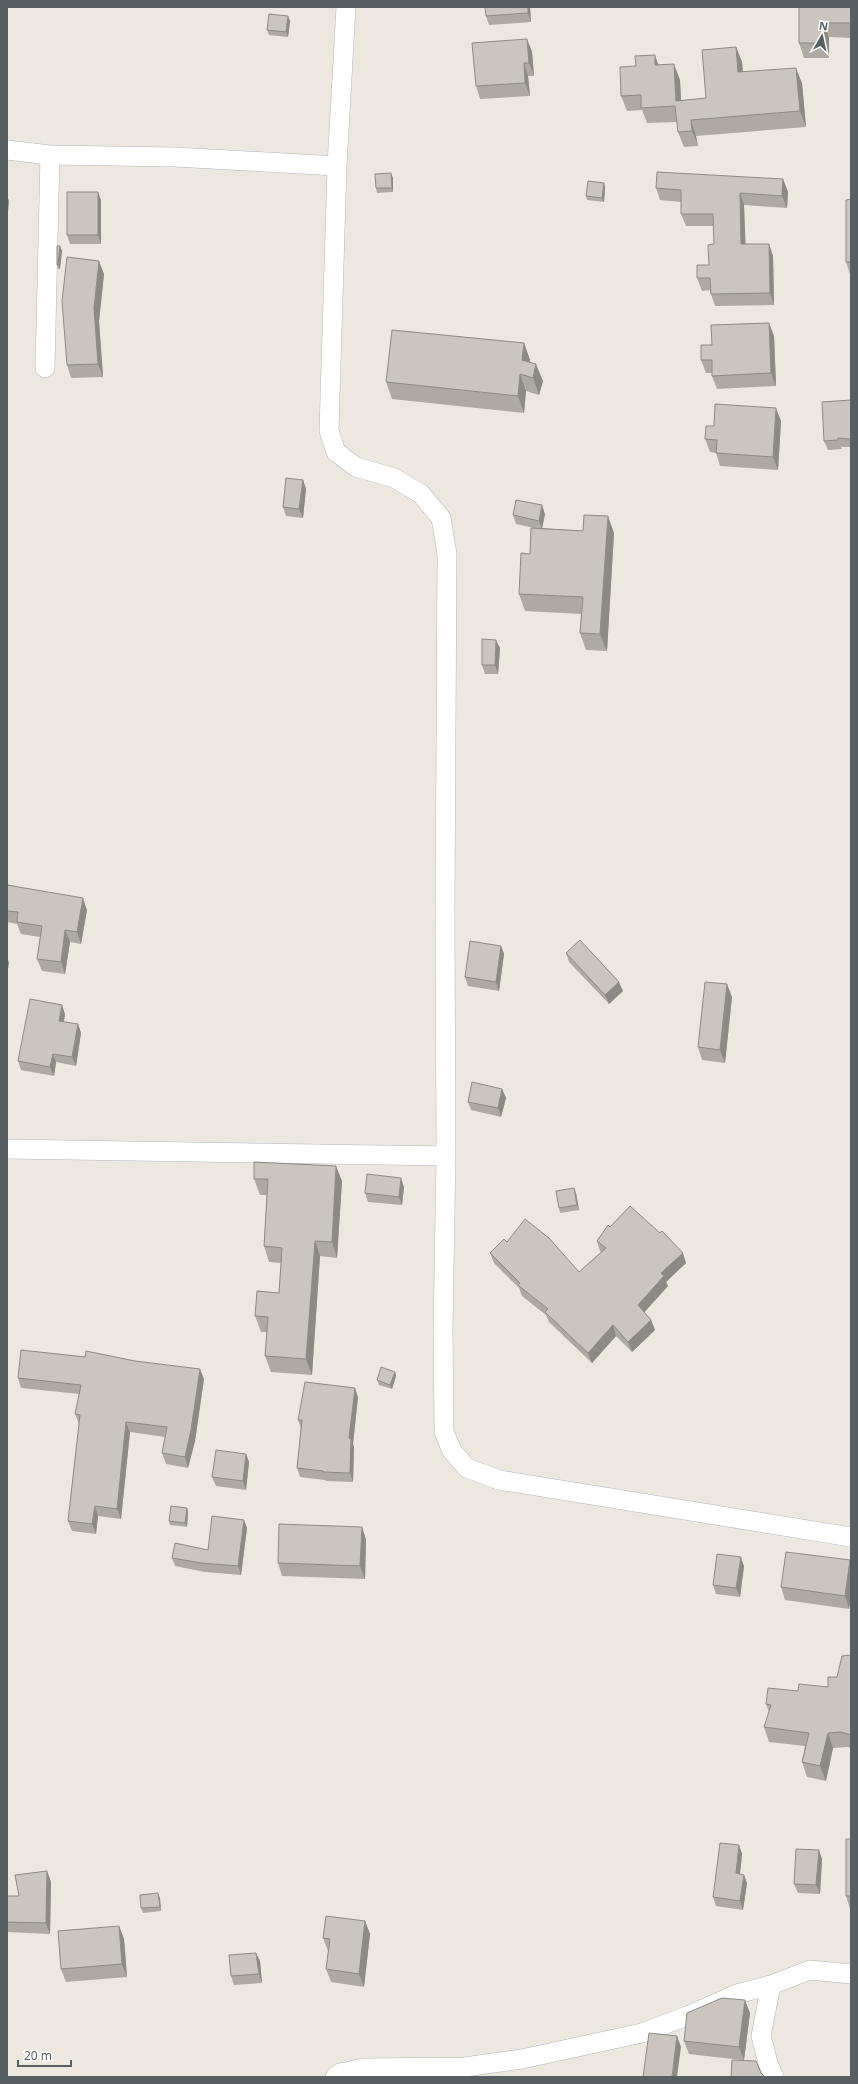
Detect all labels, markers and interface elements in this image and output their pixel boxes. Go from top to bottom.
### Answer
north arrow [802,16,842,56]
text: N [818,18,829,34]
scale bar [18,2042,71,2068]
text: 20 m [24,2047,52,2064]

